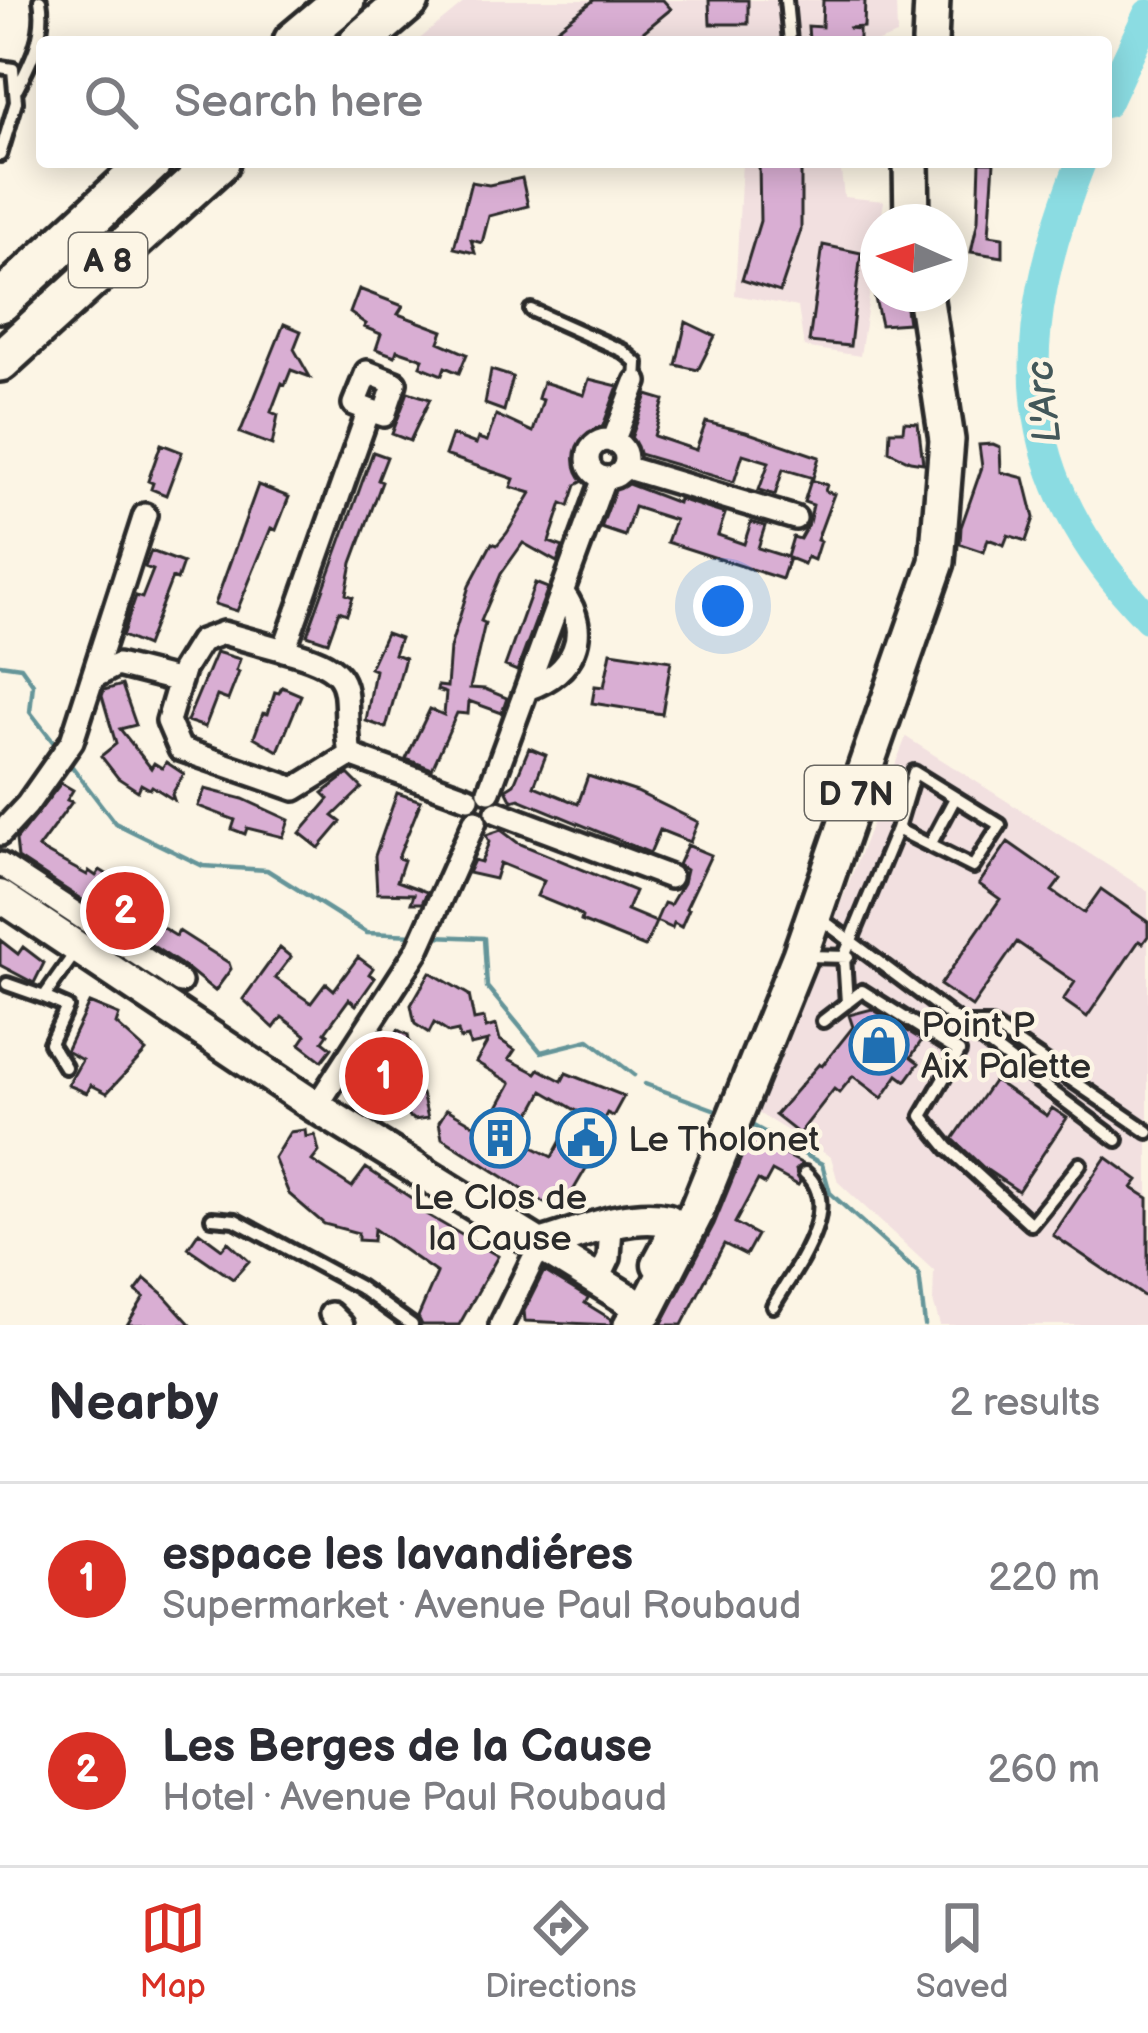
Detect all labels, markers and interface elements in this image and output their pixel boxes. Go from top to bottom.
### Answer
search box [36,36,1112,168]
icon: search [78,69,144,135]
text: Search here [174,75,423,130]
north arrow [860,204,968,312]
road number: A 8 [69,233,147,287]
water label: L'Arc [1017,358,1072,446]
your location [693,576,753,636]
road number: D 7N [805,766,907,820]
pin: 2 [86,866,164,956]
place label: Point P Aix Palette [921,1005,1091,1089]
shop icon: Point P Aix Palette [848,1014,910,1076]
pin: 1 [345,1031,423,1121]
building icon: Le Clos de la Cause [469,1107,531,1169]
public building icon: Le Tholonet [555,1107,617,1169]
place label: Le Tholonet [628,1119,820,1162]
place label: Le Clos de la Cause [413,1177,587,1261]
text: Nearby [48,1373,219,1434]
text: 2 results [949,1380,1100,1427]
text: espace les lavandiéres [162,1528,633,1583]
text: 1 [79,1555,95,1602]
text: 220 m [988,1555,1100,1602]
text: Supermarket · Avenue Paul Roubaud [162,1583,801,1630]
text: Les Berges de la Cause [162,1720,652,1775]
text: 2 [75,1747,99,1794]
text: 260 m [987,1747,1100,1794]
text: Hotel · Avenue Paul Roubaud [162,1775,667,1822]
tab: Map [140,1895,206,2007]
tab: Directions [485,1895,637,2007]
tab: Saved [916,1895,1008,2007]

